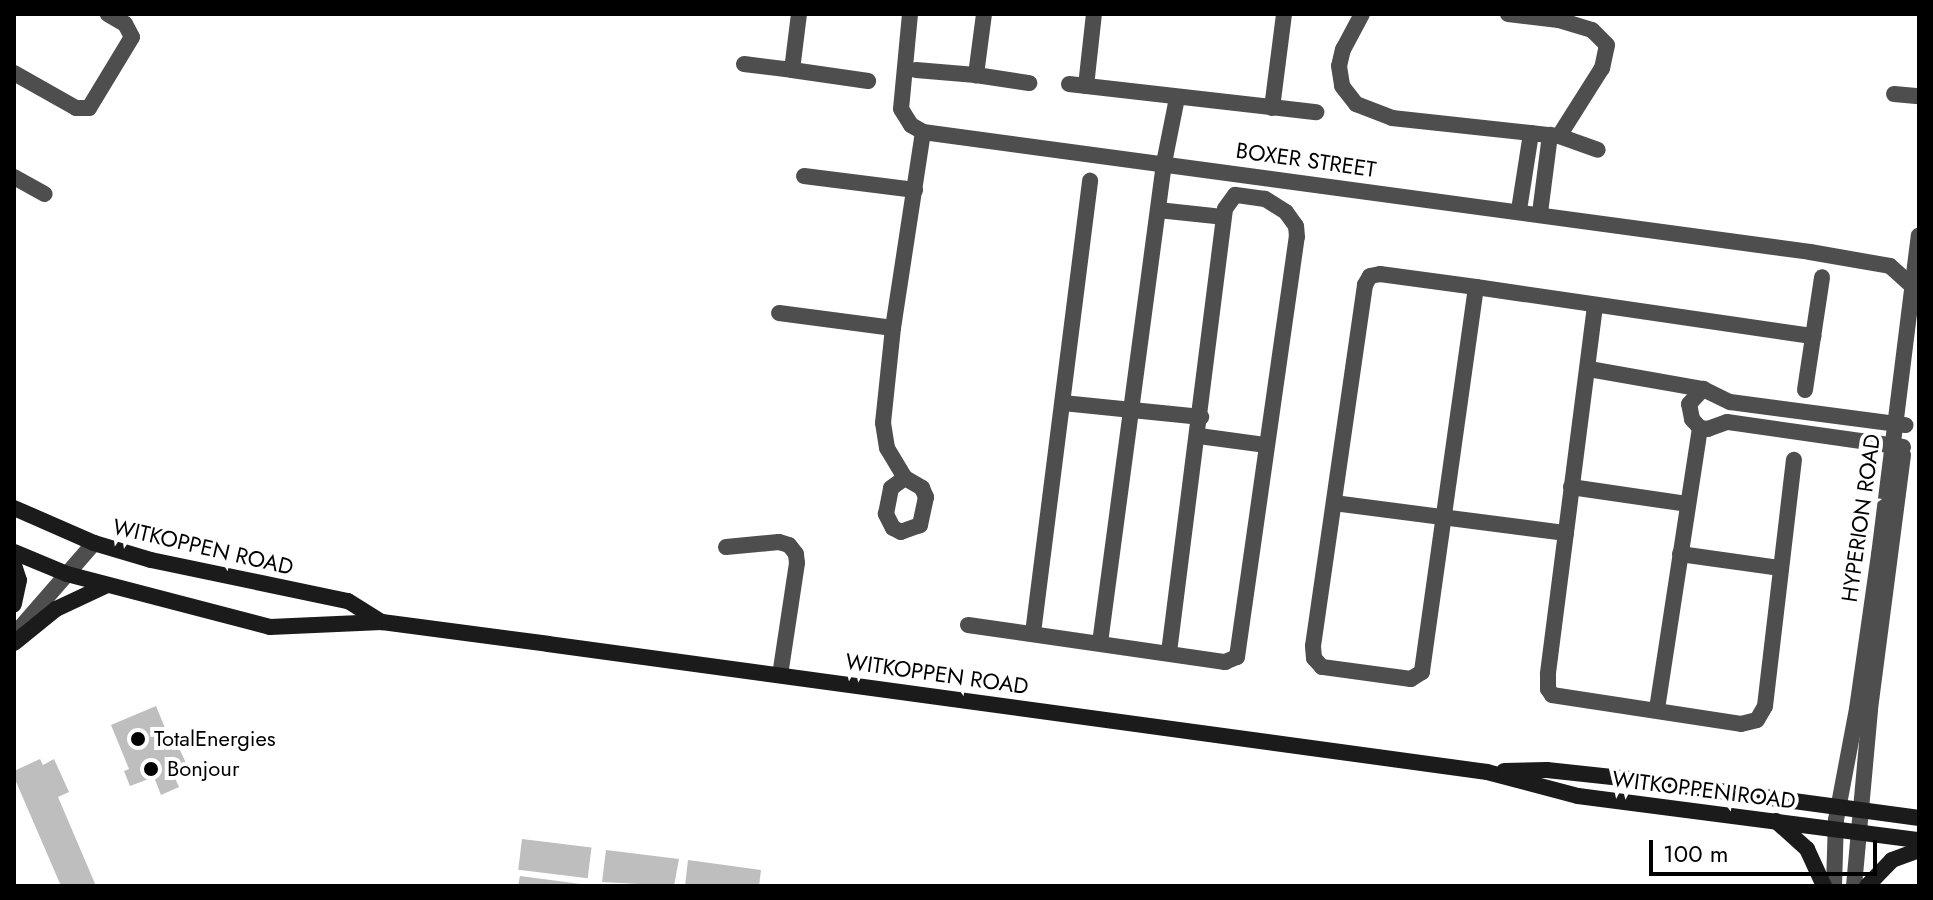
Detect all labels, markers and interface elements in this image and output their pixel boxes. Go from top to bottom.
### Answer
street label: BOXER STREET [1234,137,1378,183]
street label: HYPERION ROAD [1836,432,1886,604]
street label: WITKOPPEN ROAD [110,513,296,581]
street label: WITKOPPEN ROAD [844,648,1030,700]
place label: TotalEnergies [154,726,276,752]
marker: TotalEnergies [129,730,147,748]
place label: Bonjour [167,756,239,782]
marker: Bonjour [142,760,160,778]
street label: WITKOPPEN ROAD [1611,766,1797,814]
scale bar [1653,824,1881,874]
text: 100 m [1663,836,1729,871]

